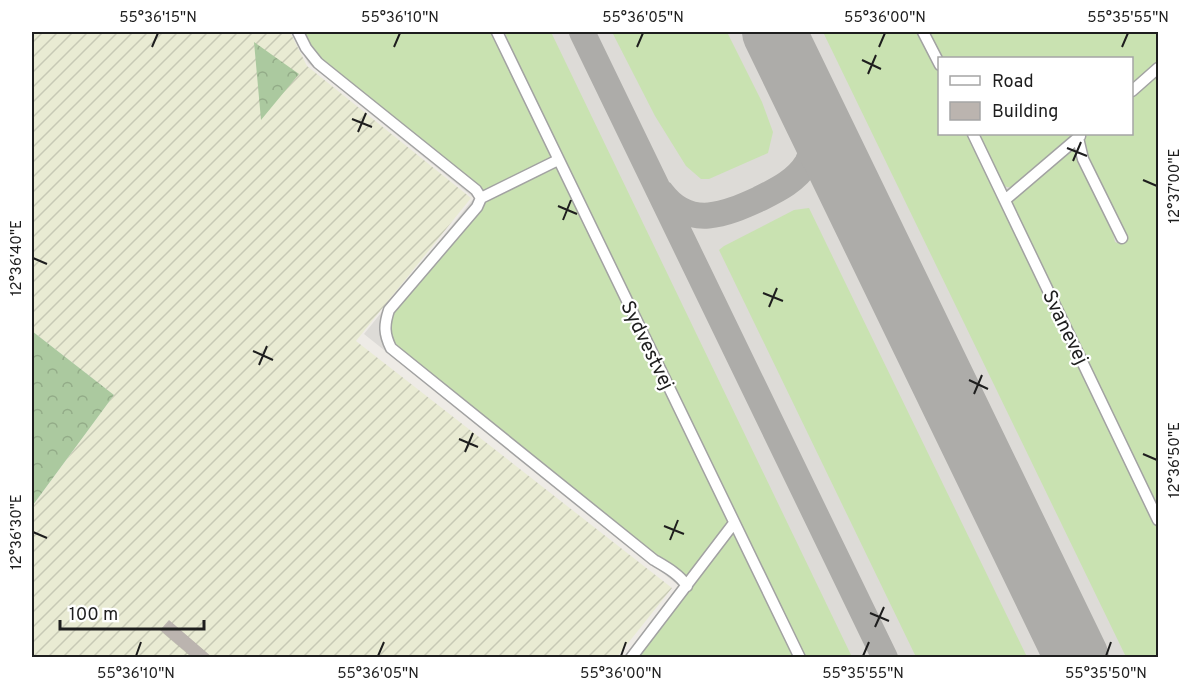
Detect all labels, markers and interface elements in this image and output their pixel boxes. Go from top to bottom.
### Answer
text: 55°36'15"N [119,9,197,28]
text: 55°36'10"N [361,9,439,28]
text: 55°36'05"N [602,9,684,28]
text: 55°36'00"N [844,9,926,28]
text: 55°35'55"N [1087,9,1169,28]
legend [938,57,1133,135]
text: Road [992,71,1034,94]
text: Building [992,101,1058,124]
text: 12°37'00"E [1166,148,1185,224]
text: 12°36'40"E [8,220,27,296]
street label: Svanevej [1035,286,1093,370]
street label: Sydvestvej [613,297,679,395]
text: 12°36'50"E [1166,422,1185,498]
text: 12°36'30"E [8,494,27,570]
scale bar [60,593,204,631]
text: 100 m [69,604,118,627]
text: 55°36'10"N [97,665,175,684]
text: 55°36'05"N [337,665,419,684]
text: 55°36'00"N [580,665,662,684]
text: 55°35'55"N [822,665,904,684]
text: 55°35'50"N [1065,665,1147,684]

